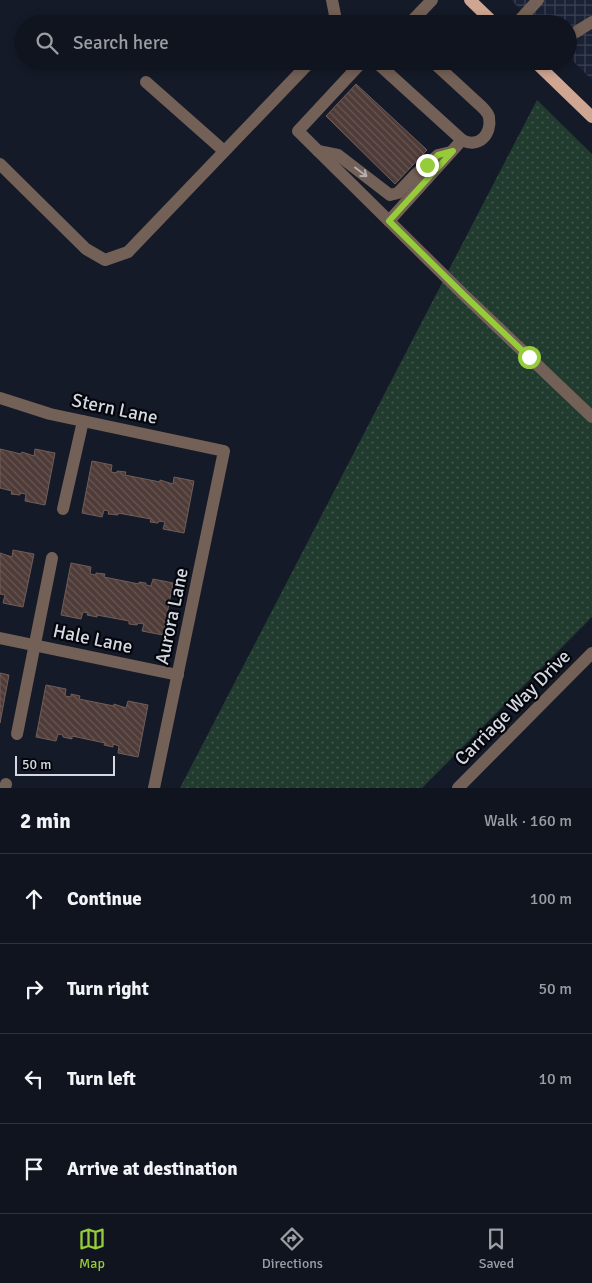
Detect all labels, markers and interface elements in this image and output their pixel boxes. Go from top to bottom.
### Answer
search box [15,15,577,70]
icon: search [33,29,61,57]
text: Search here [73,31,169,55]
route end [416,154,439,177]
one-way arrow [354,167,367,178]
route start [518,346,541,369]
street label: Stern Lane [70,388,160,430]
street label: Aurora Lane [150,566,194,667]
street label: Hale Lane [51,619,135,659]
street label: Carriage Way Drive [450,645,576,771]
scale bar [15,753,115,776]
text: 50 m [22,756,51,773]
text: 2 min [20,808,71,834]
text: Walk · 160 m [484,811,572,831]
icon: ahead [20,885,48,913]
text: Continue [67,887,142,911]
text: 100 m [530,889,572,909]
icon: right [20,975,48,1003]
text: Turn right [67,977,149,1001]
text: 50 m [538,979,572,999]
icon: left [20,1065,48,1093]
text: Turn left [67,1067,136,1091]
text: 10 m [538,1069,572,1089]
icon: arrive [20,1155,48,1183]
text: Arrive at destination [67,1157,238,1181]
tab: Map [78,1225,106,1272]
tab: Directions [262,1225,323,1272]
tab: Saved [479,1225,514,1272]

